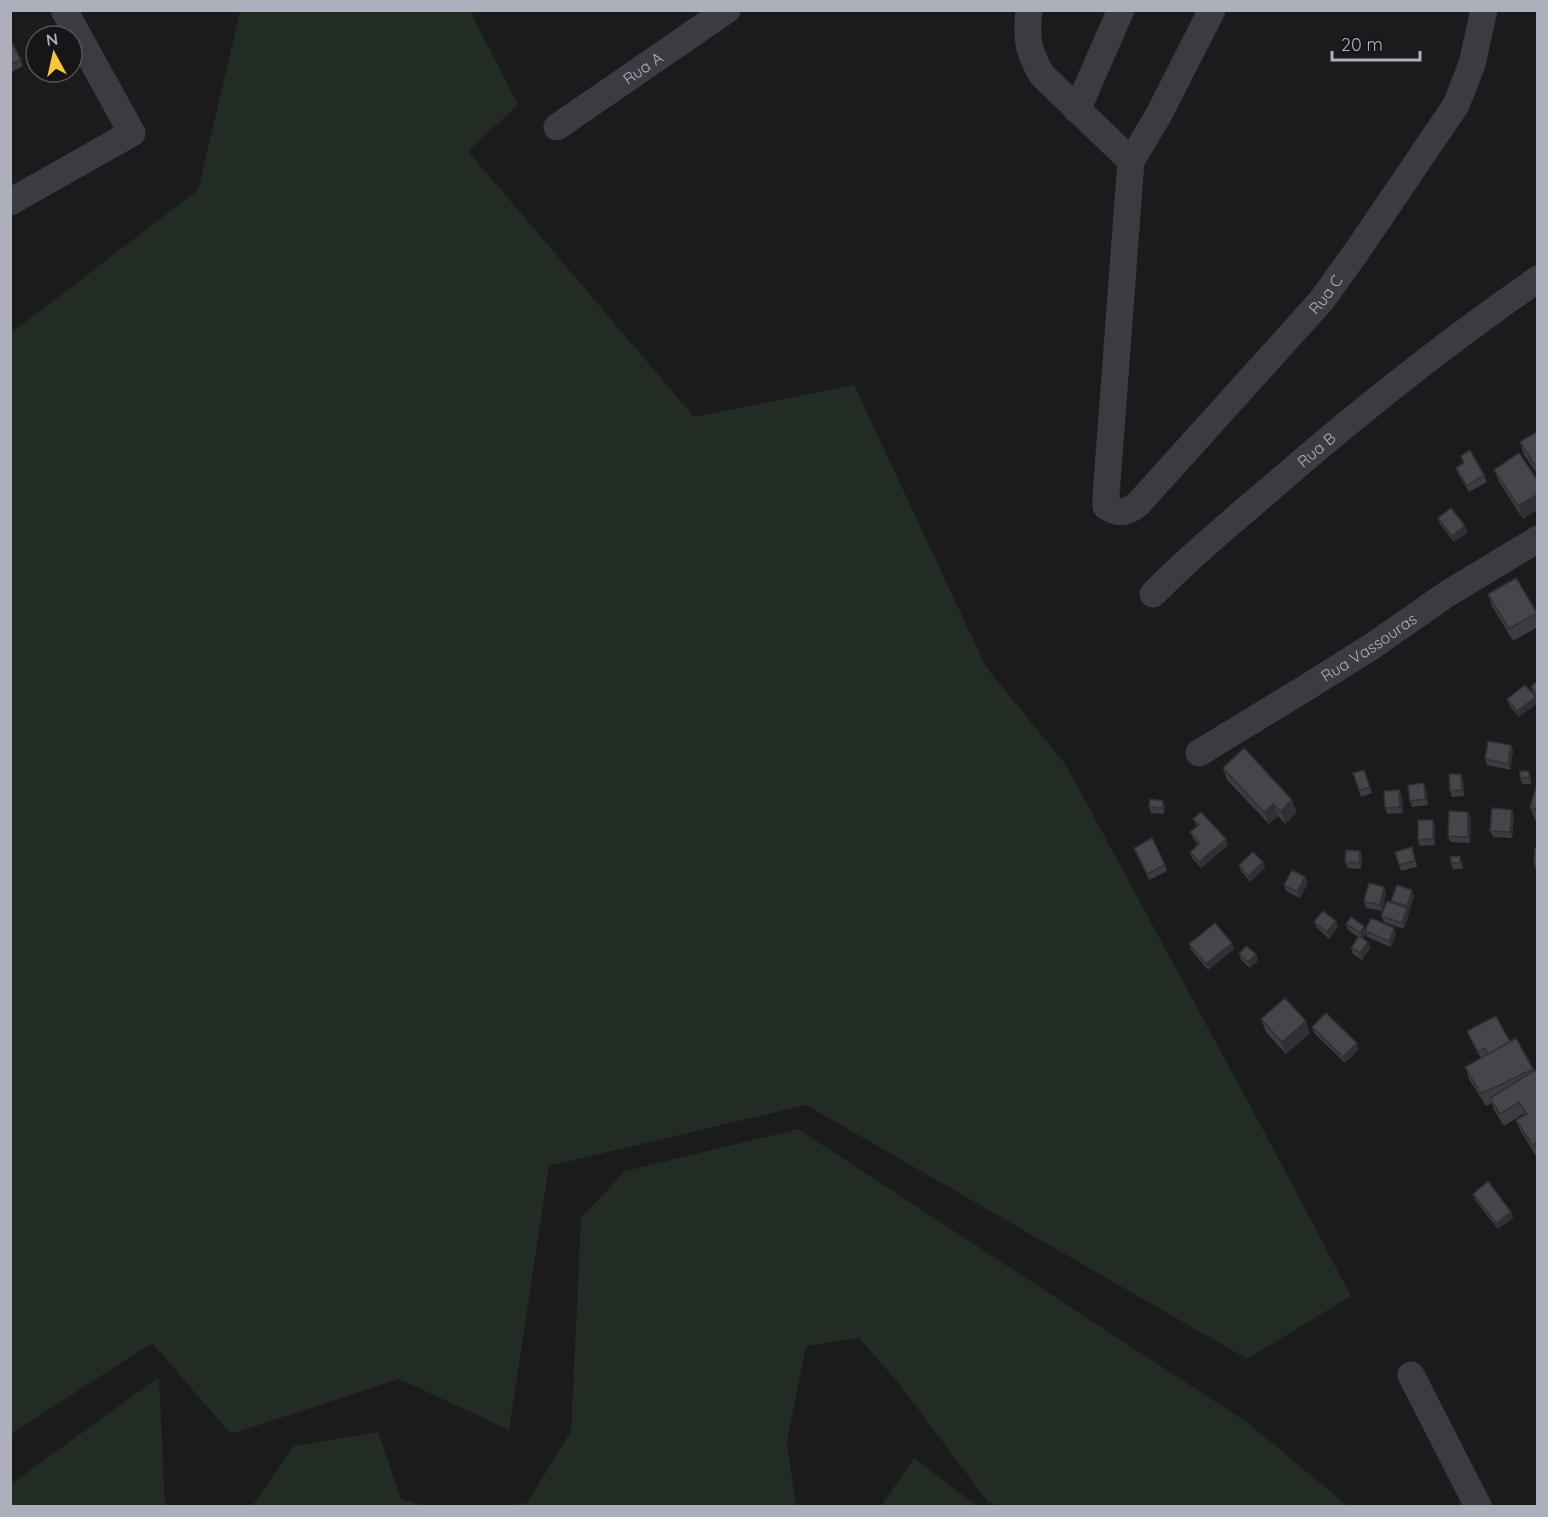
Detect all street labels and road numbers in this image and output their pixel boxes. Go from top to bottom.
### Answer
street label: Rua A [619,47,667,89]
street label: Rua C [1304,271,1347,318]
street label: Rua B [1293,428,1340,471]
street label: Rua Vassouras [1317,608,1421,686]

